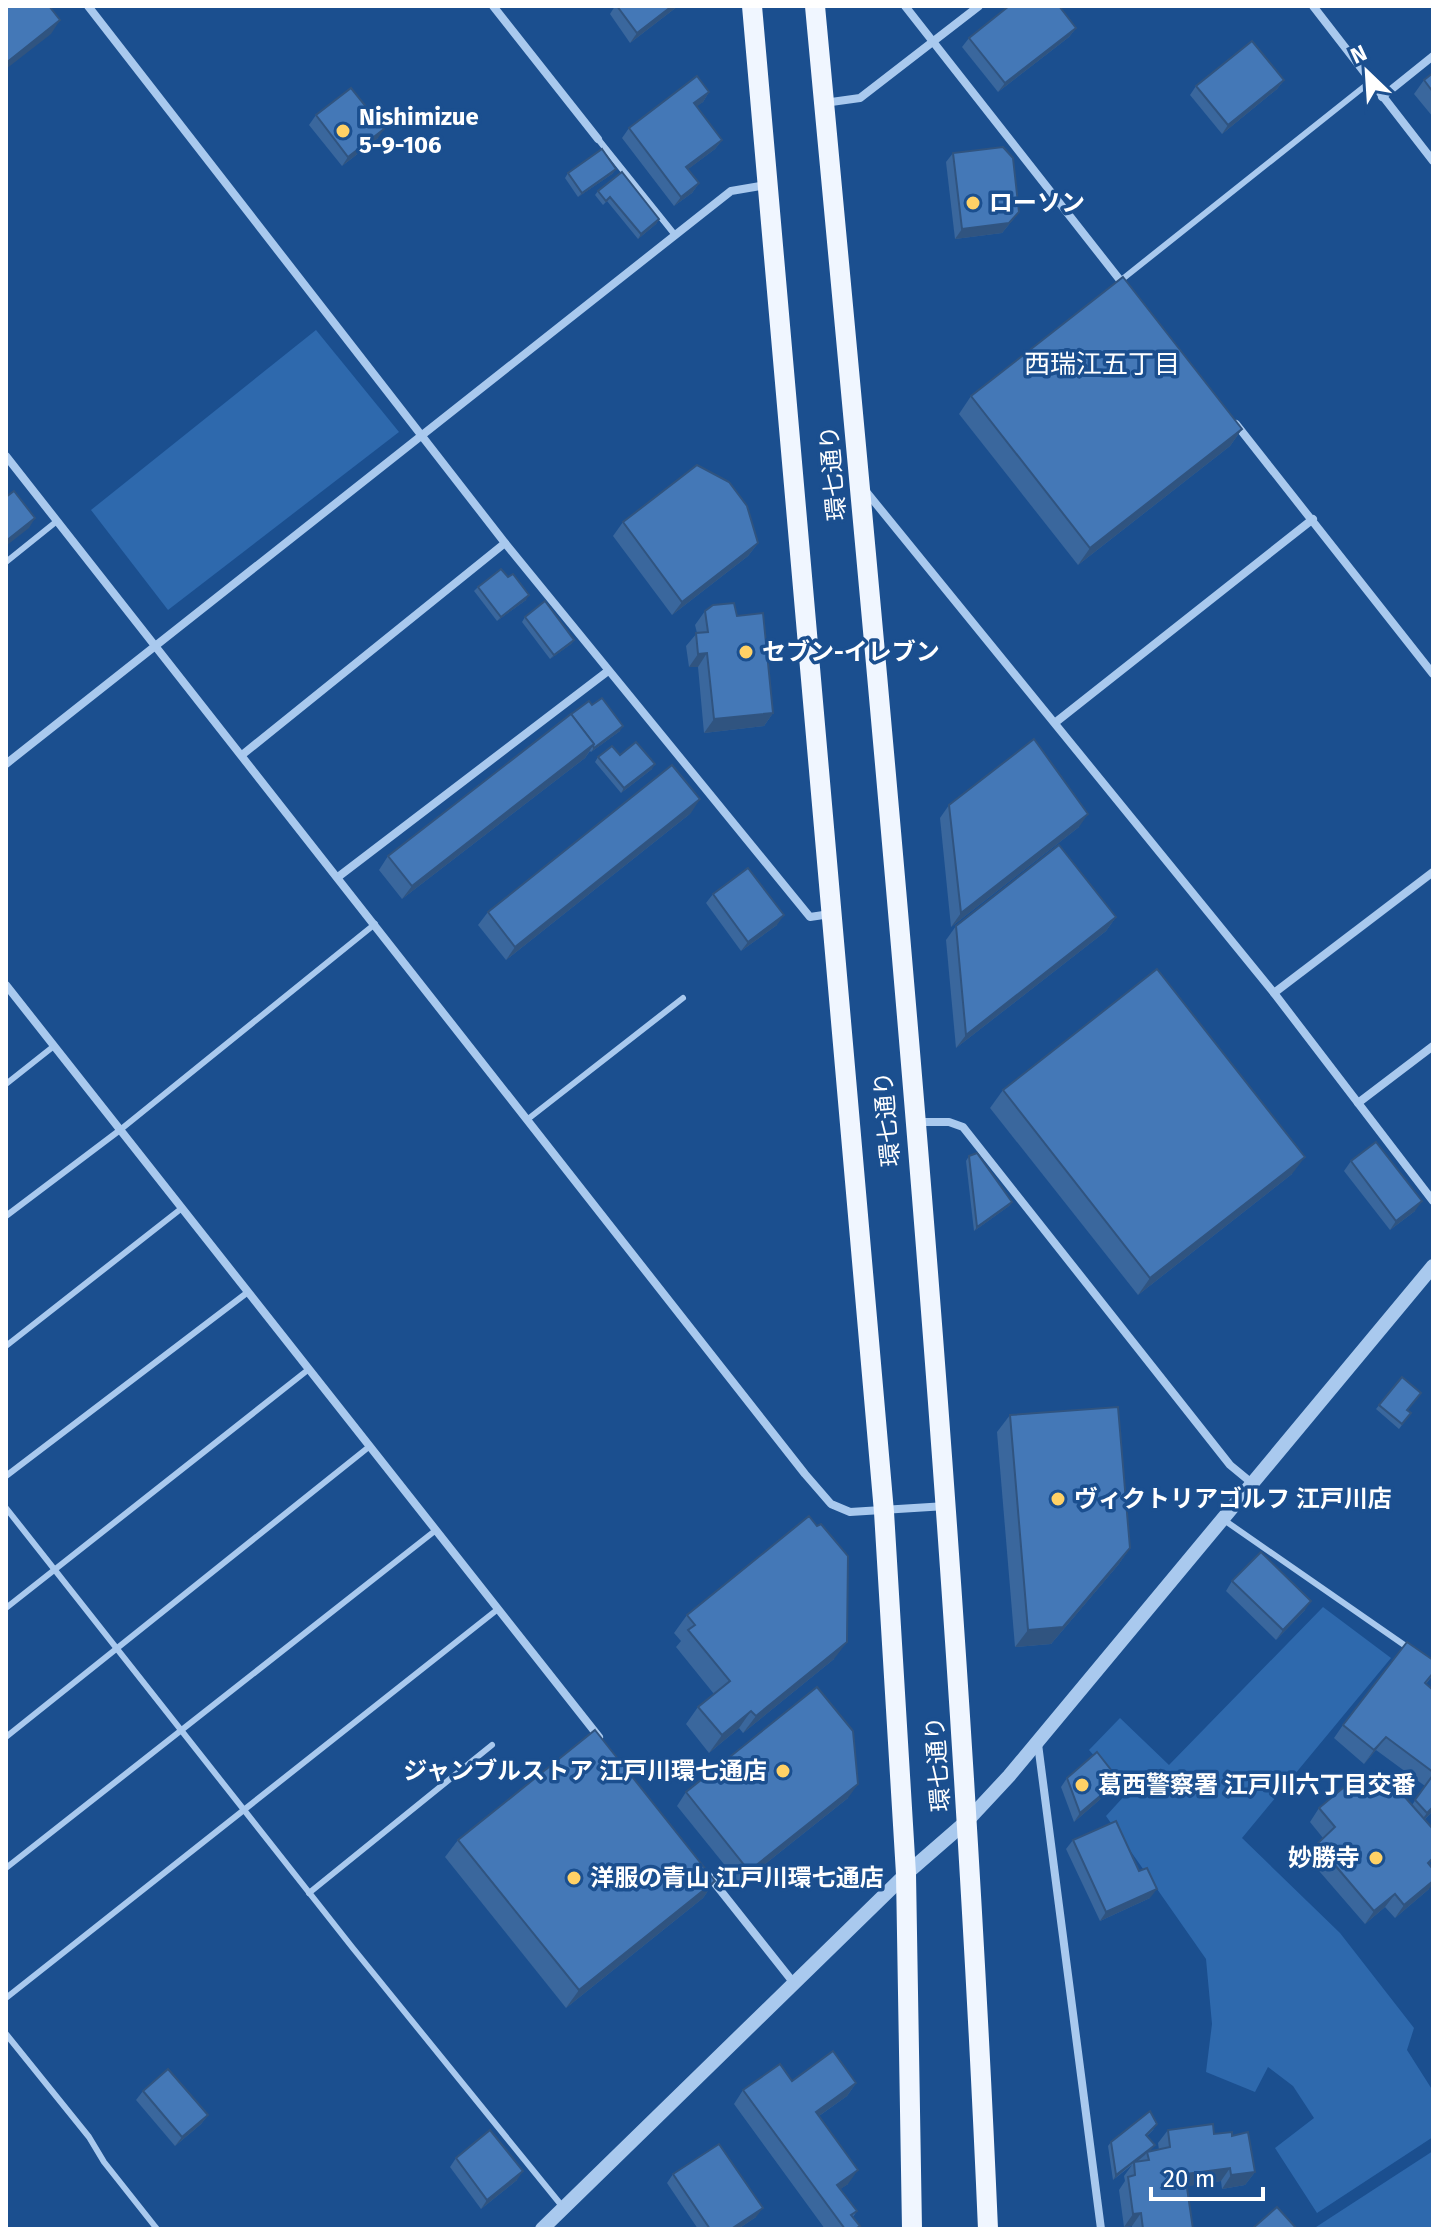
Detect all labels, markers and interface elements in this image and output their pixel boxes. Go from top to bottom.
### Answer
north arrow [1327,32,1407,112]
text: N [1346,39,1371,70]
place label: Nishimizue 5-9-106 [359,103,479,159]
marker: Nishimizue 5-9-106 [334,122,352,140]
place label: ローソン [989,189,1085,217]
marker: ローソン [964,194,982,212]
district label: 西瑞江五丁目 [1024,349,1180,380]
street label: 環七通り [815,424,851,522]
place label: セブン-イレブン [762,638,940,666]
marker: セブン-イレブン [737,643,755,661]
street label: 環七通り [869,1070,905,1168]
place label: ヴィクトリアゴルフ 江戸川店 [1074,1485,1392,1513]
marker: ヴィクトリアゴルフ 江戸川店 [1049,1490,1067,1508]
street label: 環七通り [921,1715,955,1813]
place label: ジャンブルストア 江戸川環七通店 [403,1757,767,1785]
marker: ジャンブルストア 江戸川環七通店 [774,1762,792,1780]
place label: 葛西警察署 江戸川六丁目交番 [1098,1771,1416,1799]
marker: 葛西警察署 江戸川六丁目交番 [1073,1776,1091,1794]
place label: 妙勝寺 [1288,1844,1360,1872]
marker: 妙勝寺 [1367,1849,1385,1867]
place label: 洋服の青山 江戸川環七通店 [590,1864,884,1892]
marker: 洋服の青山 江戸川環七通店 [565,1869,583,1887]
scale bar [1151,2151,1263,2201]
text: 20 m [1163,2165,1215,2193]

